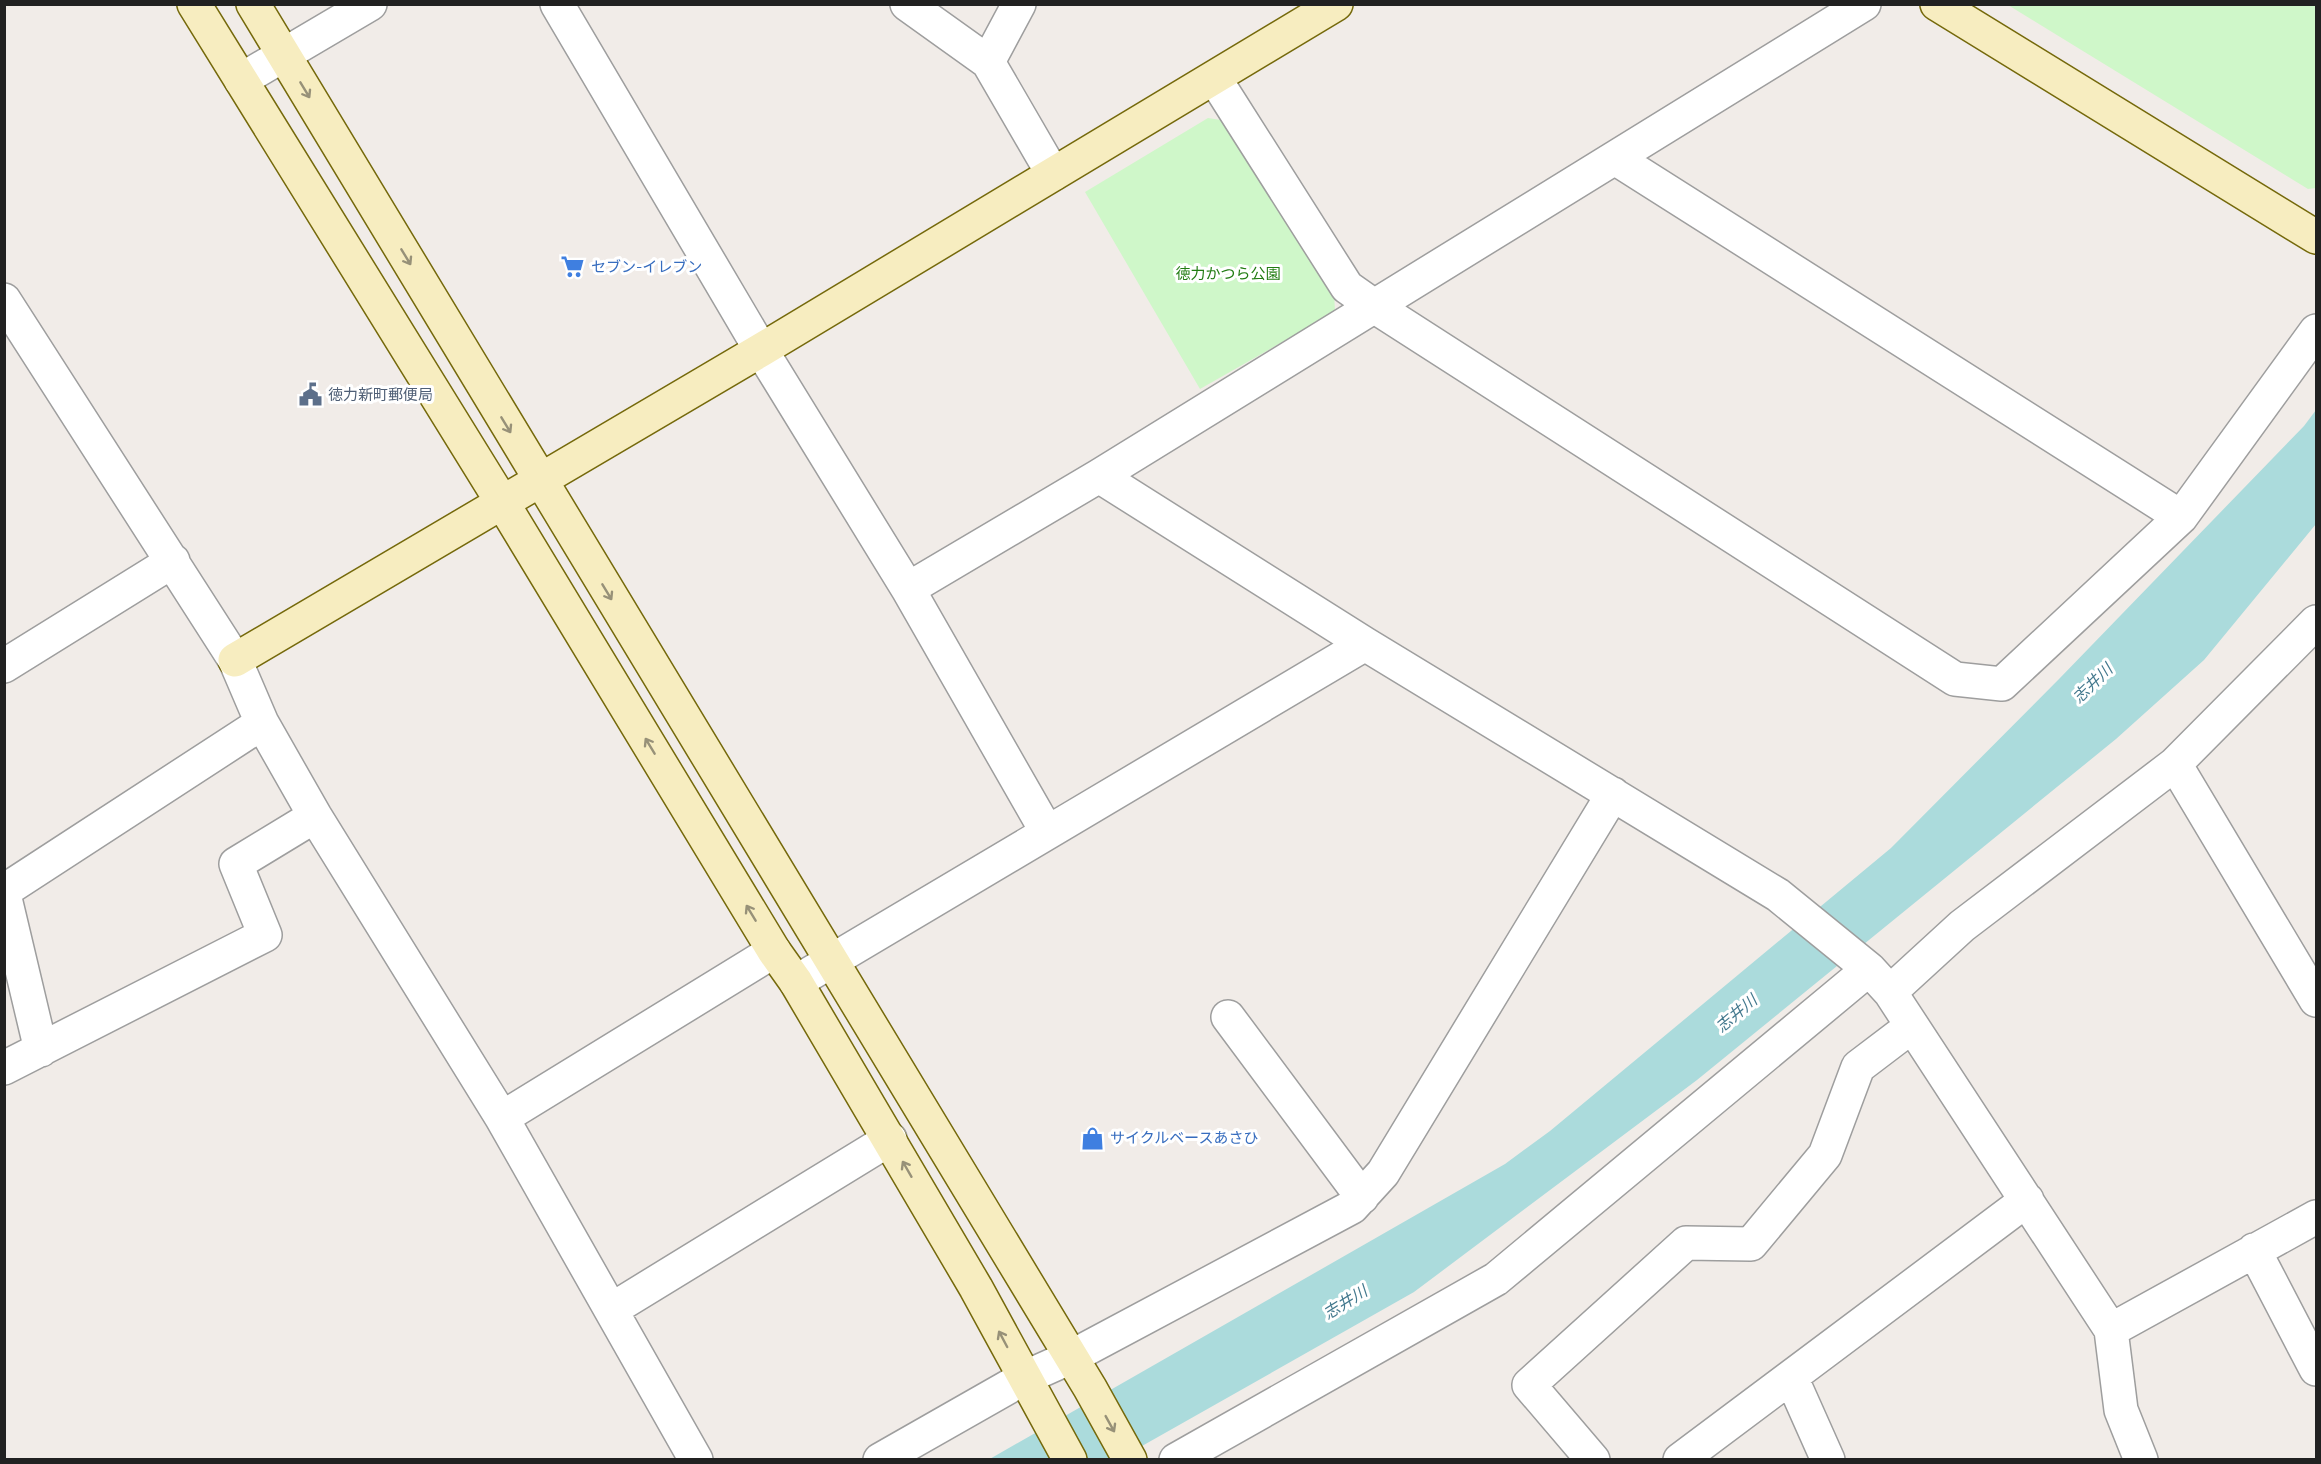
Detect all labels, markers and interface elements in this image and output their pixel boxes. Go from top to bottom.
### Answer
one-way arrow [300,81,312,98]
one-way arrow [400,248,412,265]
supermarket icon: セブン-イレブン [560,254,586,280]
place label: セブン-イレブン [591,258,702,276]
park label: 徳力かつら公園 [1175,265,1281,283]
public building icon: 徳力新町郵便局 [297,382,323,408]
place label: 徳力新町郵便局 [328,386,433,404]
one-way arrow [501,416,513,433]
one-way arrow [601,583,613,600]
water label: 志井川 [2068,658,2118,707]
one-way arrow [644,738,656,755]
one-way arrow [745,905,757,922]
water label: 志井川 [1712,989,1762,1036]
shop icon: サイクルベースあさひ [1079,1125,1105,1151]
place label: サイクルベースあさひ [1110,1129,1259,1147]
one-way arrow [901,1161,913,1178]
water label: 志井川 [1320,1281,1372,1323]
one-way arrow [997,1331,1009,1348]
one-way arrow [1104,1415,1116,1432]

